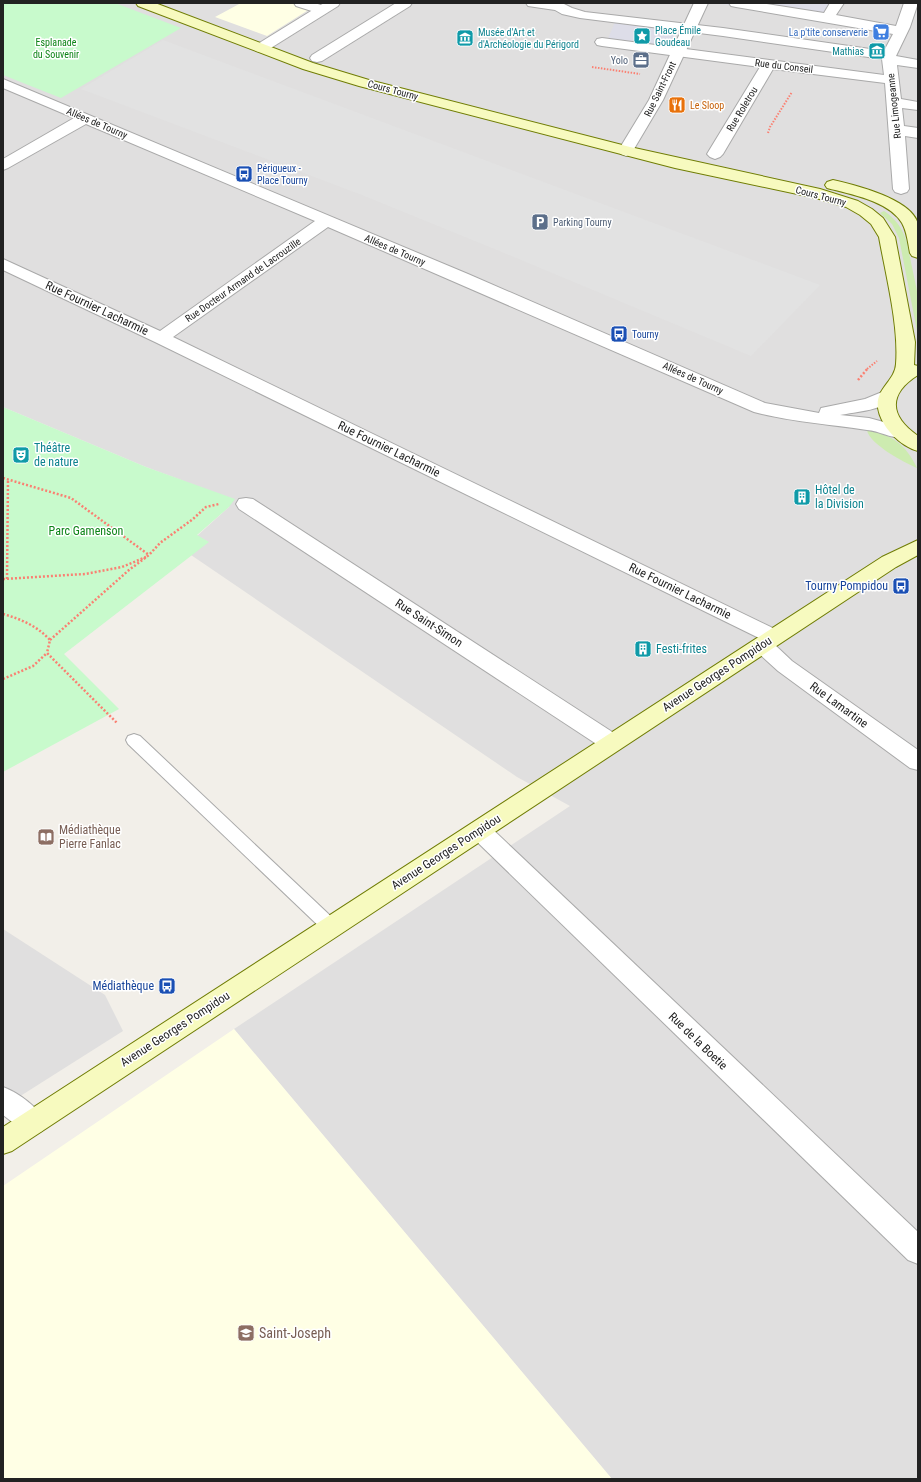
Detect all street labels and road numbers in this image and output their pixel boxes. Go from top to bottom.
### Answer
street label: Rue du Conseil [754,57,814,75]
street label: Rue Saint-Front [642,60,678,118]
street label: Rue Limogeanne [885,73,903,139]
street label: Cours Tourny [367,78,419,102]
street label: Rue Roletrou [724,85,760,133]
street label: Allées de Tourny [65,105,129,141]
street label: Cours Tourny [795,184,847,208]
street label: Allées de Tourny [363,232,427,268]
street label: Rue Docteur Armand de Lacrouzille [183,236,303,324]
street label: Rue Fournier Lacharmie [43,278,151,338]
street label: Allées de Tourny [661,360,725,396]
street label: Rue Fournier Lacharmie [336,418,443,480]
street label: Rue Fournier Lacharmie [627,560,734,622]
street label: Rue Saint-Simon [393,596,465,650]
street label: Avenue Georges Pompidou [660,633,774,715]
street label: Rue Lamartine [807,679,871,731]
street label: Avenue Georges Pompidou [389,811,503,893]
street label: Avenue Georges Pompidou [118,988,232,1070]
street label: Rue de la Boetie [666,1009,731,1073]

